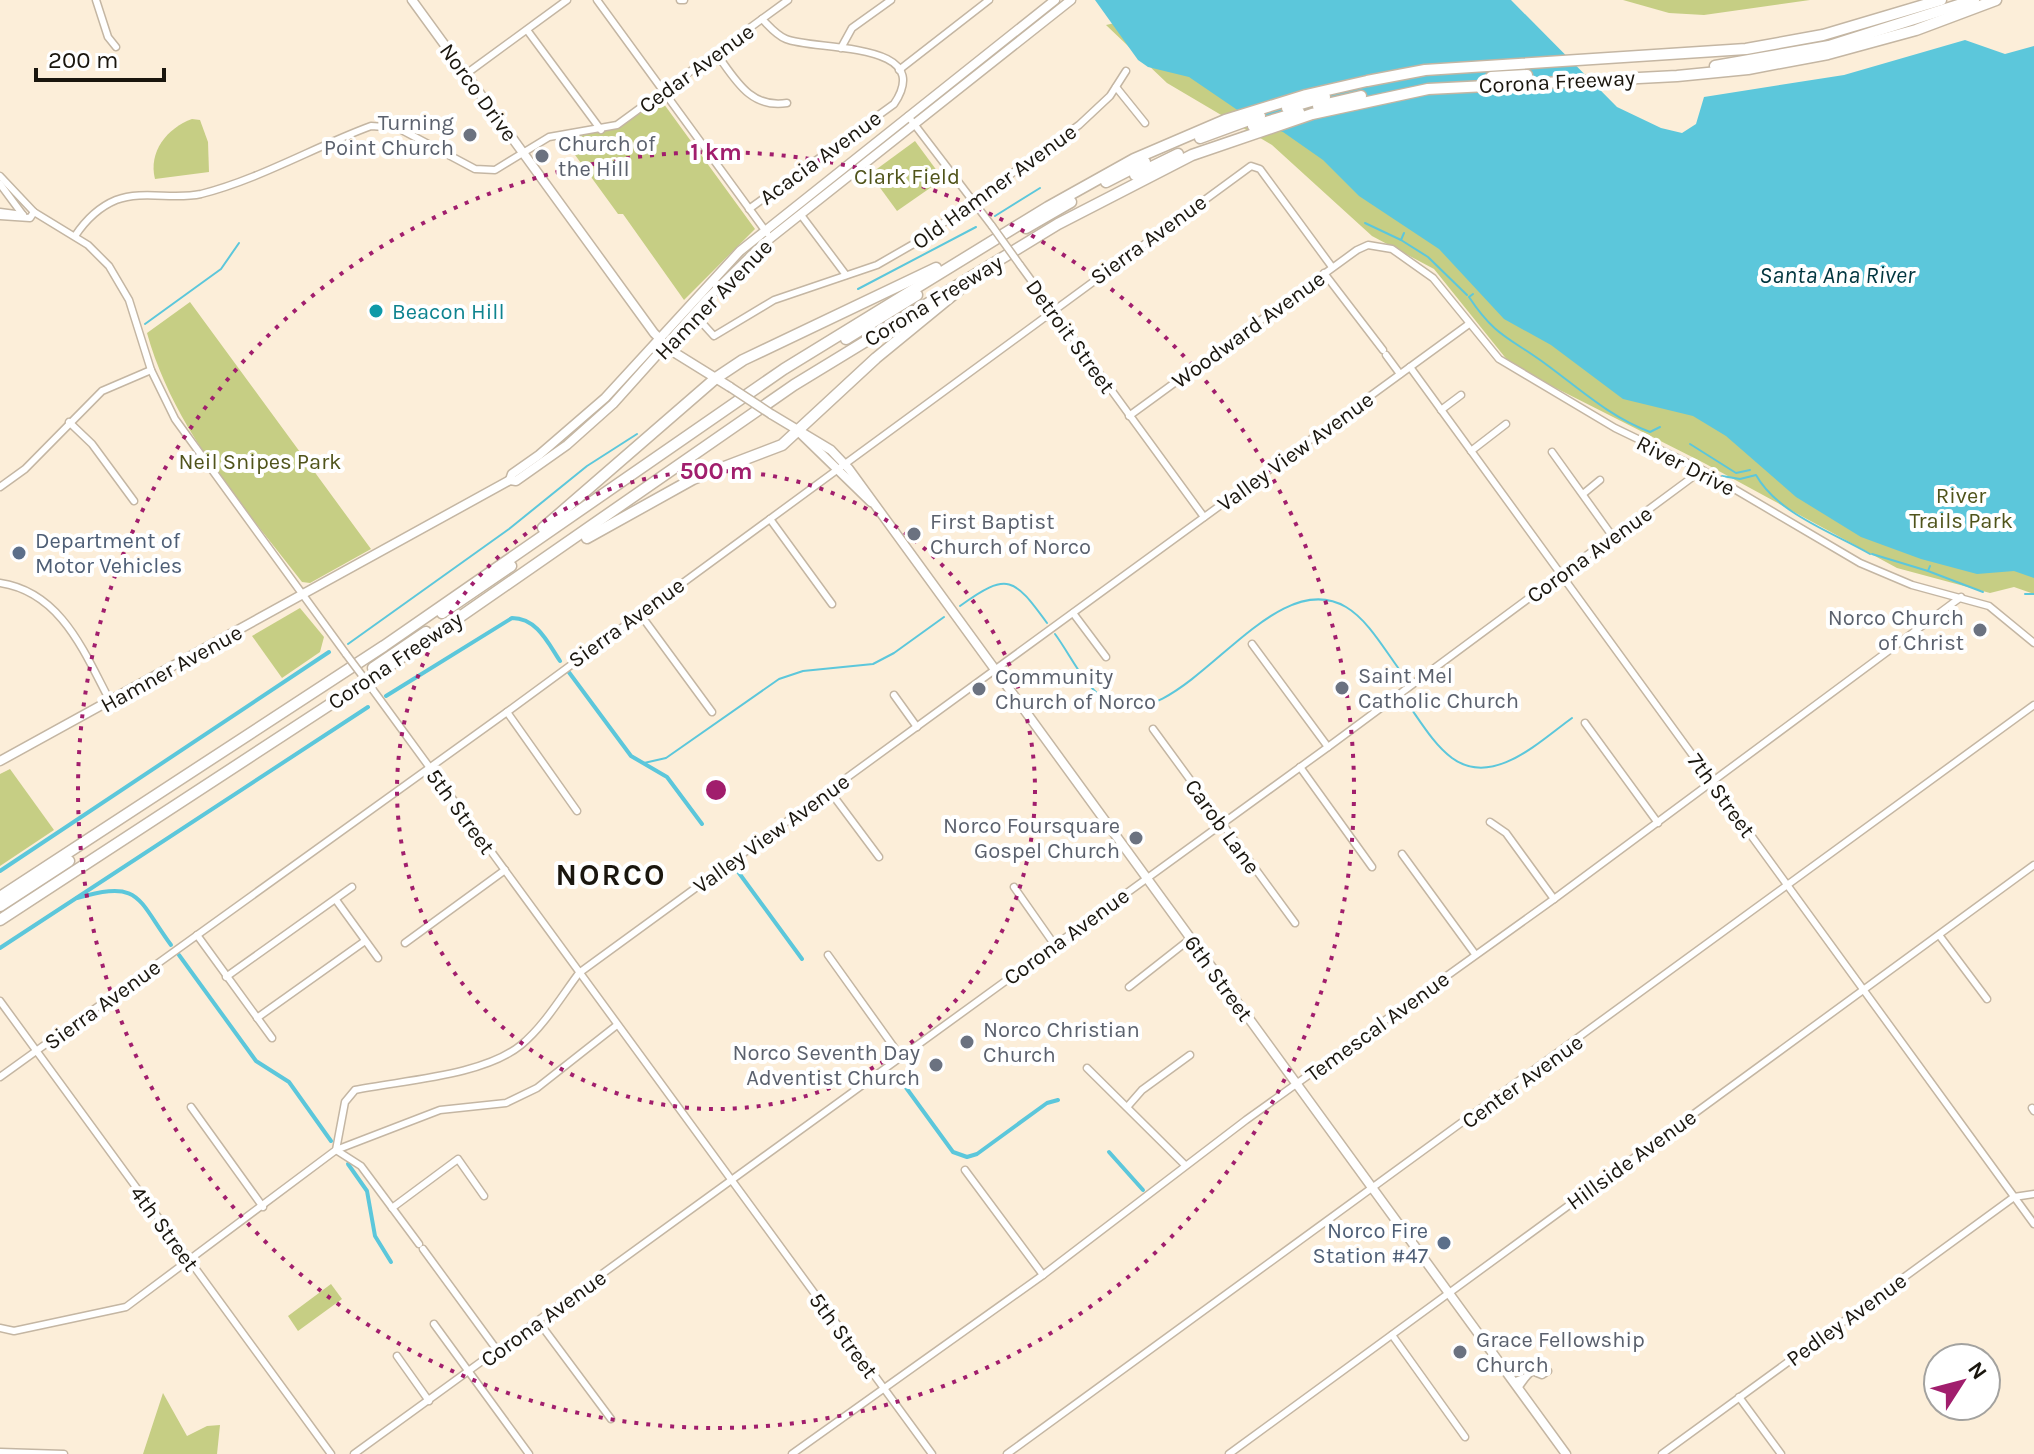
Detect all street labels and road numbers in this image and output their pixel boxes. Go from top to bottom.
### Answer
street label: Cedar Avenue [634,18,759,119]
street label: Norco Drive [434,38,523,147]
street label: Corona Freeway [1478,65,1636,99]
street label: Acacia Avenue [755,105,886,211]
street label: Old Hamner Avenue [908,119,1082,255]
street label: Sierra Avenue [1086,189,1212,291]
street label: Hamner Avenue [650,234,778,365]
street label: Corona Freeway [860,249,1007,352]
street label: Woodward Avenue [1167,266,1330,394]
street label: Detroit Street [1020,275,1120,399]
street label: Valley View Avenue [1212,386,1379,517]
street label: River Drive [1632,430,1739,502]
street label: Corona Avenue [1522,501,1657,609]
street label: Sierra Avenue [564,572,690,674]
street label: Corona Freeway [323,606,468,715]
street label: Hamner Avenue [96,619,247,718]
street label: 7th Street [1682,749,1760,843]
street label: 5th Street [420,764,500,860]
street label: Valley View Avenue [688,768,855,899]
street label: Carob Lane [1179,774,1265,879]
street label: Corona Avenue [999,883,1134,991]
street label: 6th Street [1178,931,1258,1027]
street label: Sierra Avenue [40,954,166,1056]
street label: Temescal Avenue [1301,966,1455,1088]
street label: Center Avenue [1457,1029,1588,1134]
street label: Hillside Avenue [1562,1104,1701,1215]
street label: 4th Street [124,1181,204,1276]
street label: Corona Avenue [476,1265,611,1373]
street label: Pedley Avenue [1782,1268,1912,1372]
street label: 5th Street [803,1288,883,1384]

